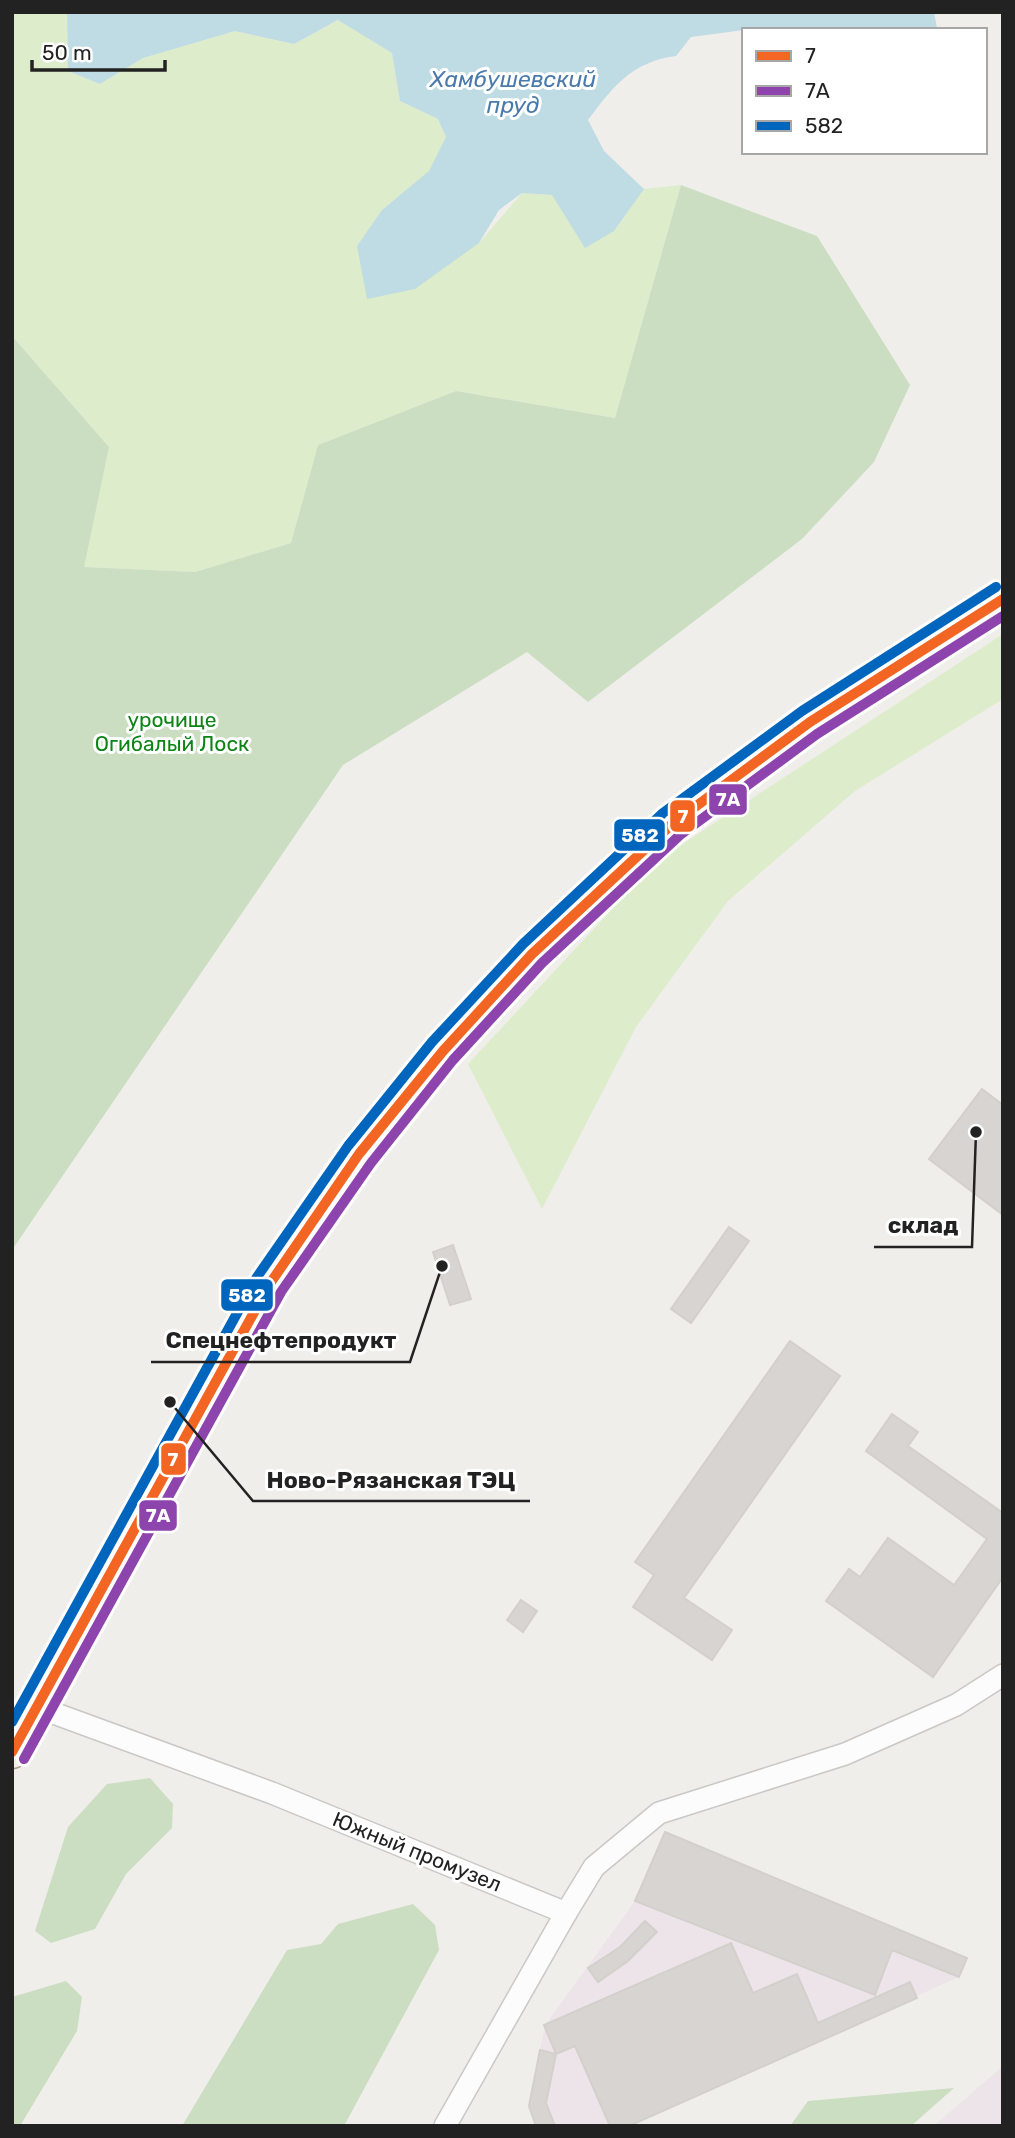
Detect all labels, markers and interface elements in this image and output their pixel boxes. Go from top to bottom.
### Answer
scale bar [32,28,164,72]
legend [742,28,987,154]
text: 50 m [42,40,92,65]
text: 7 [805,43,816,68]
water label: Хамбушевский пруд [429,65,596,119]
text: 7А [805,78,830,103]
text: 582 [805,113,843,138]
park label: урочище Огибалый Лоск [95,707,249,756]
line badge: 7А [708,783,748,816]
text: 7А [716,788,741,811]
line badge: 7 [669,799,696,833]
text: 7 [678,805,689,828]
line badge: 582 [613,818,666,852]
text: 582 [621,824,659,847]
callout: склад [874,1203,972,1247]
text: склад [888,1211,958,1239]
line badge: 582 [220,1278,274,1312]
text: 582 [228,1284,266,1307]
callout: Спецнефтепродукт [151,1318,410,1362]
text: Спецнефтепродукт [166,1326,397,1354]
line badge: 7 [160,1442,187,1476]
text: 7 [168,1448,179,1471]
callout: Ново-Рязанская ТЭЦ [253,1457,530,1501]
text: Ново-Рязанская ТЭЦ [267,1466,515,1494]
line badge: 7А [138,1499,178,1532]
text: 7А [146,1504,171,1527]
street label: Южный промузел [329,1806,505,1897]

